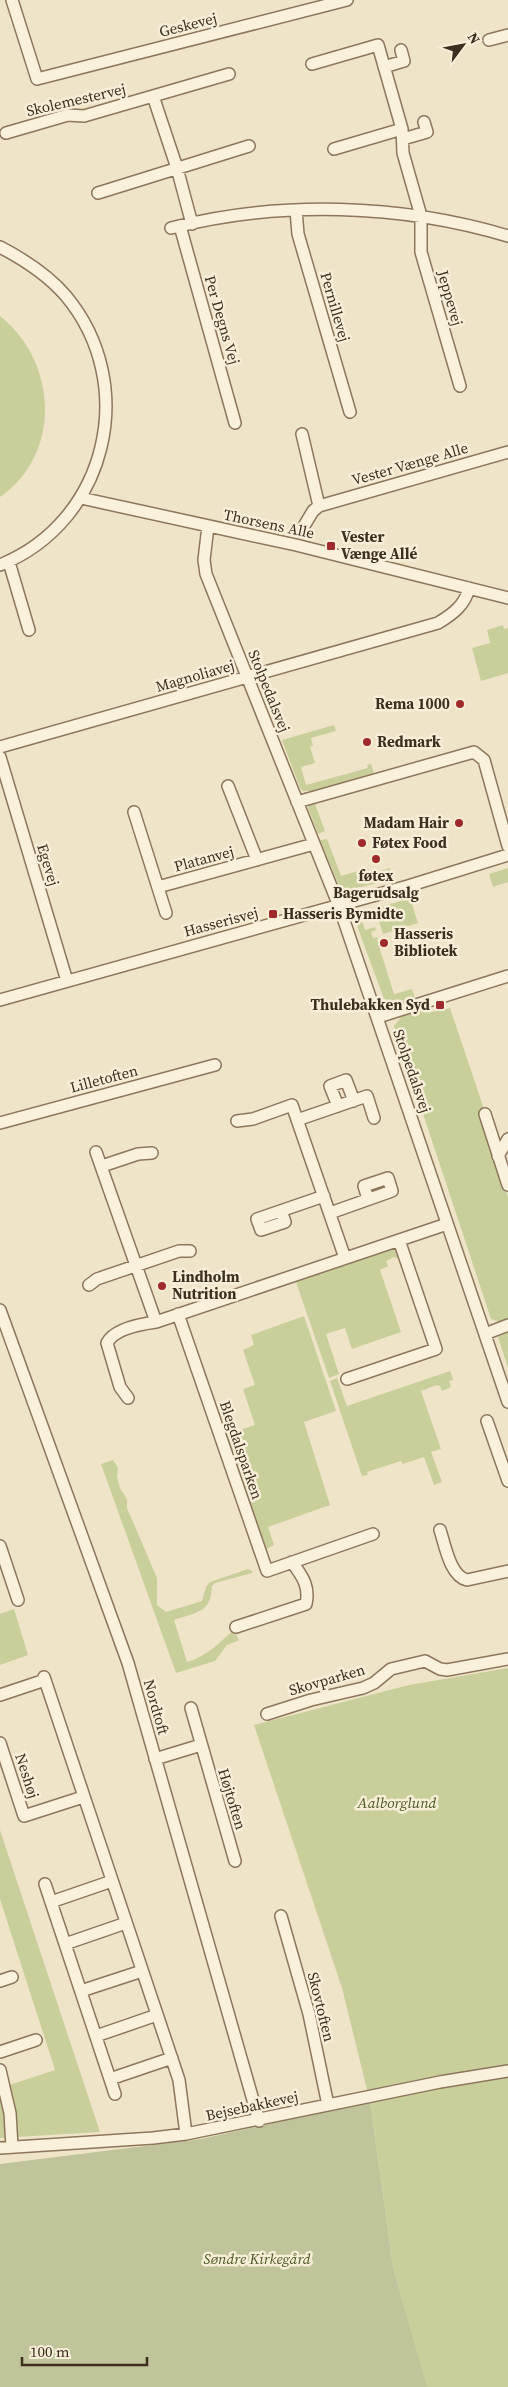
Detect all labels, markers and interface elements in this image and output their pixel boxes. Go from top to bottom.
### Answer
street label: Geskevej [157,7,219,42]
north arrow [438,20,488,70]
text: N [463,28,485,48]
street label: Skolemestervej [24,78,128,121]
street label: Jeppevej [432,267,468,328]
street label: Pernillevej [316,270,355,344]
street label: Per Degns Vej [200,273,245,367]
street label: Vester Vænge Alle [349,437,471,490]
street label: Thorsens Alle [222,504,317,543]
place label: Vester Vænge Allé [341,526,418,564]
marker: Vester Vænge Allé [325,540,337,552]
street label: Stolpedalsvej [243,646,296,735]
street label: Magnoliavej [153,654,237,697]
place label: Rema 1000 [375,693,450,714]
marker: Rema 1000 [454,698,466,710]
place label: Redmark [377,731,441,752]
marker: Redmark [361,736,373,748]
place label: Madam Hair [364,812,449,833]
marker: Madam Hair [453,817,465,829]
place label: Føtex Food [372,832,447,853]
marker: Føtex Food [356,837,368,849]
street label: Platanvej [172,840,236,877]
street label: Egevej [32,841,65,889]
marker: føtex Bagerudsalg [370,853,382,865]
place label: føtex Bagerudsalg [333,865,419,903]
street label: Hasserisvej [181,902,260,942]
place label: Hasseris Bymidte [283,903,404,924]
marker: Hasseris Bymidte [267,908,279,920]
place label: Hasseris Bibliotek [394,923,458,961]
marker: Hasseris Bibliotek [378,937,390,949]
place label: Thulebakken Syd [311,994,430,1015]
marker: Thulebakken Syd [434,999,446,1011]
street label: Stolpedalsvej [388,1026,437,1115]
street label: Lilletoften [68,1059,140,1098]
place label: Lindholm Nutrition [172,1266,240,1304]
marker: Lindholm Nutrition [156,1280,168,1292]
street label: Blegdalsparken [215,1398,268,1502]
street label: Skovparken [286,1659,367,1700]
street label: Nordtoft [139,1677,174,1737]
street label: Neshøj [10,1751,45,1801]
street label: Højtoften [213,1765,252,1832]
park label: Aalborglund [357,1792,437,1813]
street label: Skovtoften [303,1970,340,2044]
street label: Bejsebakkevej [204,2085,300,2126]
park label: Søndre Kirkegård [203,2248,311,2269]
scale bar [22,2334,148,2366]
text: 100 m [30,2341,70,2362]

